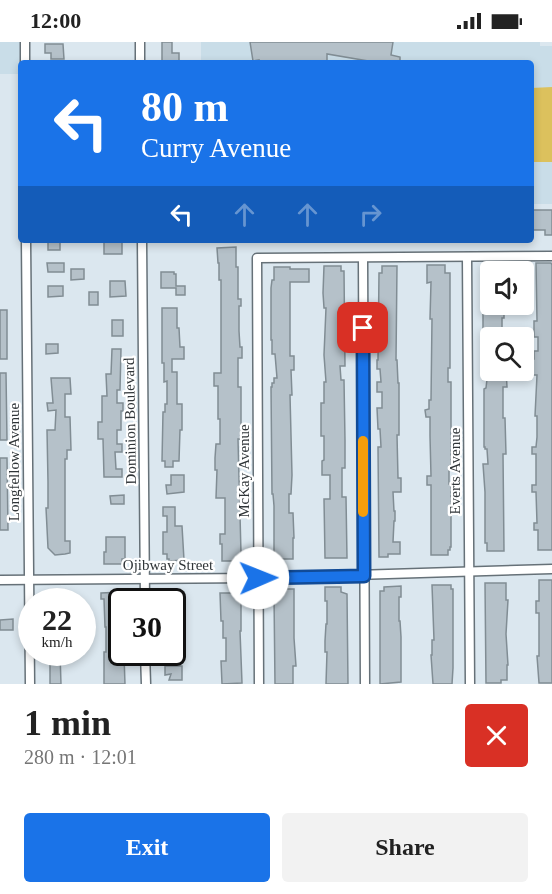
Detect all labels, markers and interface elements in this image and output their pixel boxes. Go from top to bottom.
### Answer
text: 12:00 [30,8,81,33]
icon: left [42,84,120,162]
text: 80 m [141,84,229,130]
text: Curry Avenue [141,133,291,163]
icon: left [165,198,198,231]
icon: ahead [228,198,261,231]
icon: ahead [291,198,324,231]
icon: right [354,198,387,231]
map controls [480,261,534,381]
button: sound [480,261,534,315]
pin [337,302,388,353]
icon: arrive [346,311,379,344]
button: search [480,327,534,381]
street label: Dominion Boulevard [121,357,139,485]
street label: Longfellow Avenue [6,402,22,521]
street label: McKay Avenue [236,424,252,518]
street label: Everts Avenue [447,427,463,514]
position arrow [226,546,290,610]
street label: Ojibway Street [123,557,214,573]
speed limit sign: 30 [108,588,186,666]
text: 22 [42,603,72,636]
text: km/h [42,634,72,650]
text: 1 min [24,703,111,743]
button: close [465,704,528,767]
text: 280 m · 12:01 [24,746,137,768]
button: Exit [24,813,270,882]
button: Share [282,813,528,882]

